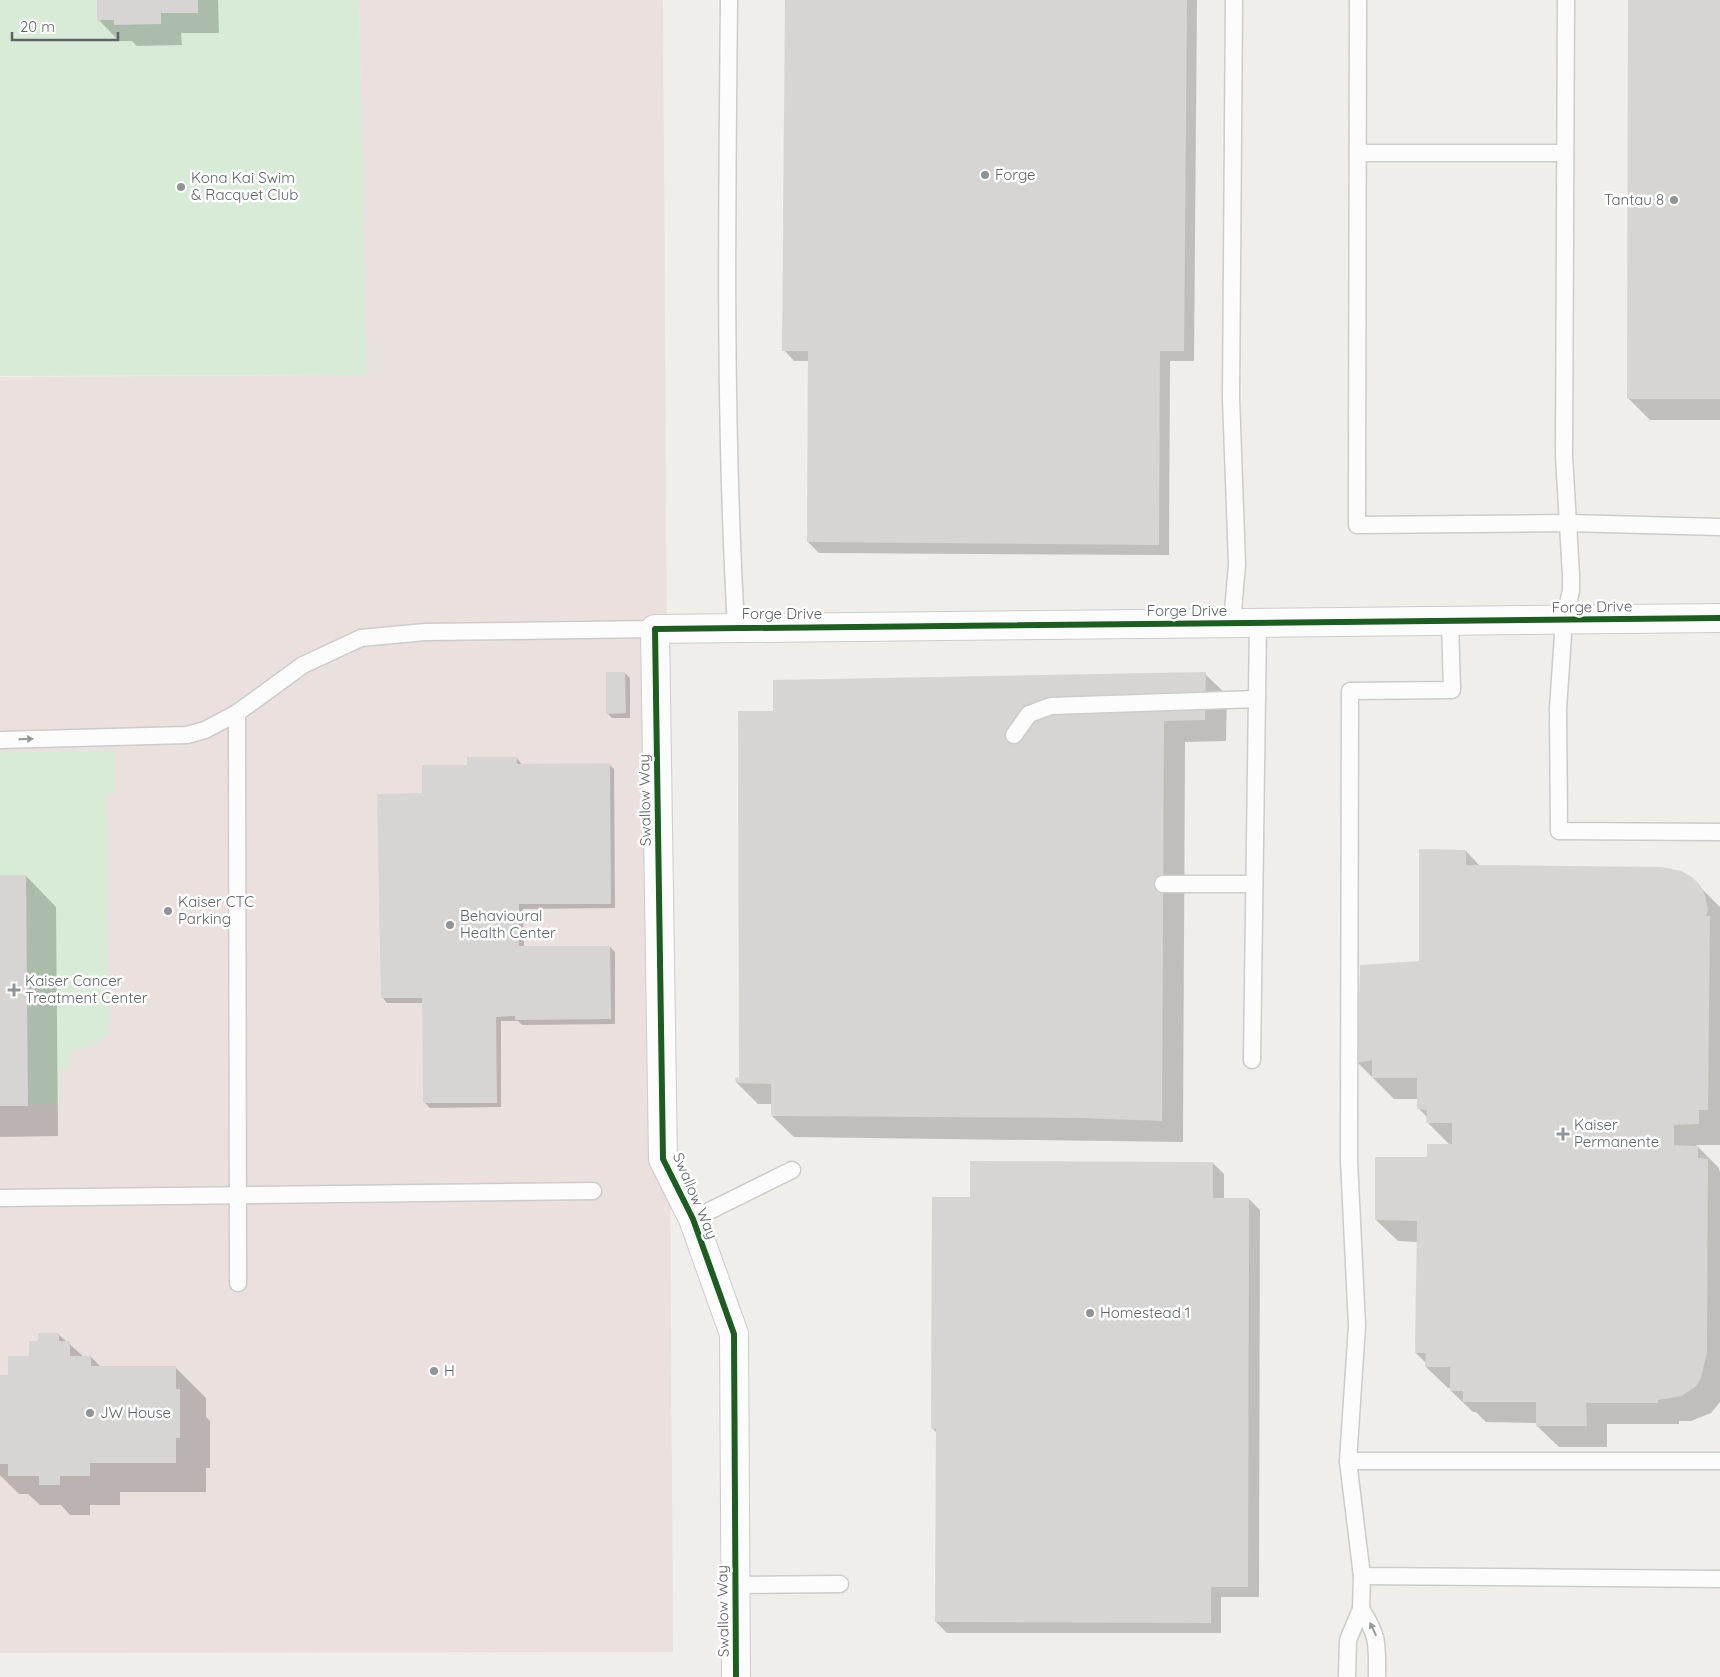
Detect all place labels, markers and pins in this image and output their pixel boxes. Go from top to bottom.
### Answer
place label: Forge [995,165,1035,184]
place label: Kona Kai Swim & Racquet Club [191,168,298,204]
marker: Forge [979,169,991,181]
marker: Kona Kai Swim & Racquet Club [175,181,187,193]
place label: Tantau 8 [1604,190,1664,209]
marker: Tantau 8 [1668,194,1680,206]
place label: Kaiser CTC Parking [178,892,254,928]
marker: Kaiser CTC Parking [162,905,174,917]
place label: Behavioural Health Center [460,906,556,942]
marker: Behavioural Health Center [444,919,456,931]
place label: Kaiser Cancer Treatment Center [25,971,148,1007]
marker: Kaiser Cancer Treatment Center [7,983,21,997]
place label: Kaiser Permanente [1574,1115,1659,1151]
marker: Kaiser Permanente [1556,1127,1570,1141]
place label: Homestead 1 [1100,1303,1190,1322]
marker: Homestead 1 [1084,1307,1096,1319]
place label: H [444,1361,455,1380]
marker: H [428,1365,440,1377]
place label: JW House [100,1403,171,1422]
marker: JW House [84,1407,96,1419]

